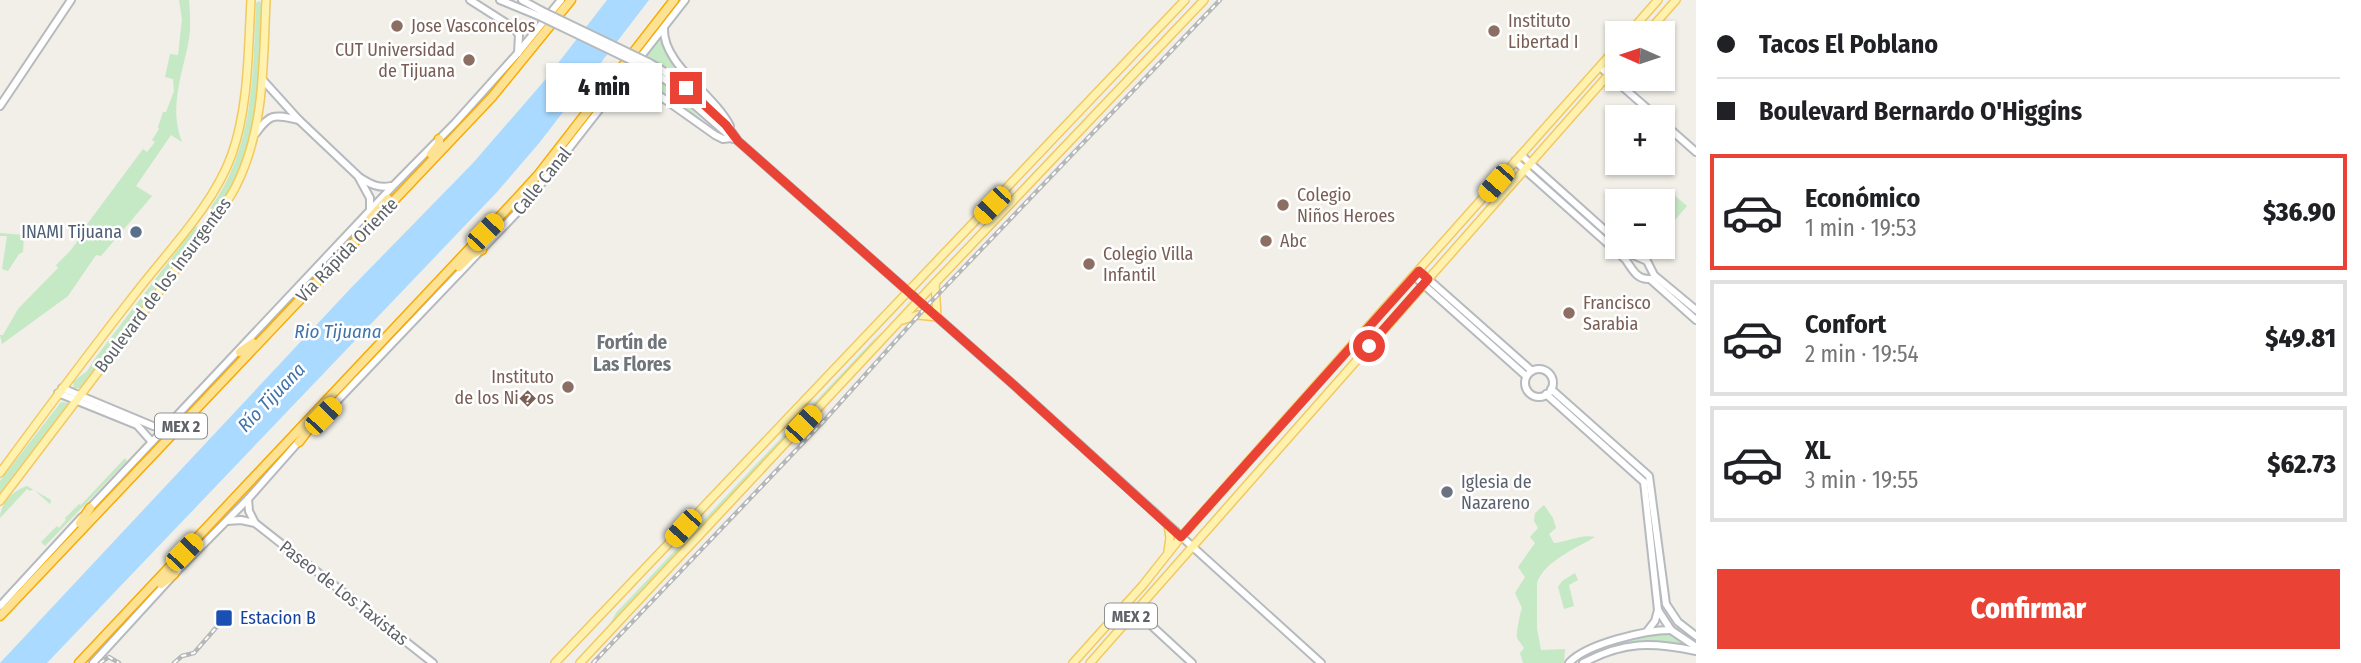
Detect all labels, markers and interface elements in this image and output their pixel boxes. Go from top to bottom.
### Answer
place label: Instituto Libertad I [1508,10,1578,53]
place label: Jose Vasconcelos [411,15,536,37]
marker: Jose Vasconcelos [389,18,405,34]
north arrow [1605,21,1675,91]
map controls [1605,21,1675,259]
marker: Instituto Libertad I [1486,23,1502,39]
text: Tacos El Poblano [1759,29,1938,60]
place label: CUT Universidad de Tijuana [335,39,455,82]
marker: CUT Universidad de Tijuana [461,52,477,68]
callout: 4 min [546,64,662,112]
route end [670,72,702,104]
text: 4 min [578,73,630,101]
text: Boulevard Bernardo O'Higgins [1759,96,2082,127]
button: + [1605,105,1675,175]
street label: Calle Canal [508,142,576,219]
car [1475,160,1518,206]
icon: car [1721,181,1784,244]
car [970,183,1015,227]
text: Económico [1805,183,1920,214]
place label: Colegio Niños Heroes [1297,184,1395,227]
button: − [1605,189,1675,259]
street label: Boulevard de los Insurgentes [90,193,236,377]
street label: Vía Rápida Oriente [291,193,403,307]
marker: Colegio Niños Heroes [1275,197,1291,213]
text: $36.90 [2263,197,2336,228]
car [463,210,508,254]
text: 1 min · 19:53 [1805,214,1917,242]
place label: INAMI Tijuana [21,221,122,243]
marker: INAMI Tijuana [128,224,144,240]
place label: Abc [1280,230,1307,252]
marker: Abc [1258,233,1274,249]
place label: Colegio Villa Infantil [1103,243,1194,286]
marker: Colegio Villa Infantil [1081,256,1097,272]
place label: Francisco Sarabia [1583,292,1651,335]
marker: Francisco Sarabia [1561,305,1577,321]
icon: car [1721,307,1784,370]
text: Confort [1805,309,1886,340]
water label: Rio Tijuana [294,320,382,343]
text: $49.81 [2265,323,2336,354]
route start [1353,330,1385,362]
district label: Fortín de Las Flores [593,331,672,376]
text: 2 min · 19:54 [1805,340,1919,368]
water label: Río Tijuana [233,358,310,437]
place label: Instituto de los Ni�os [455,366,554,409]
marker: Instituto de los Ni�os [560,379,576,395]
car [301,394,346,438]
car [781,401,826,447]
road number: MEX 2 [155,414,207,438]
icon: car [1721,433,1784,496]
text: XL [1805,435,1831,466]
text: $62.73 [2267,449,2336,480]
text: 3 min · 19:55 [1805,466,1918,494]
place label: Iglesia de Nazareno [1461,471,1532,514]
marker: Iglesia de Nazareno [1439,484,1455,500]
car [662,505,705,551]
car [162,530,207,574]
street label: Paseo de Los Taxistas [275,536,413,650]
button: Confirmar [1717,569,2340,649]
road number: MEX 2 [1105,604,1157,628]
place label: Estacion B [240,607,316,629]
marker: Estacion B [214,608,234,628]

